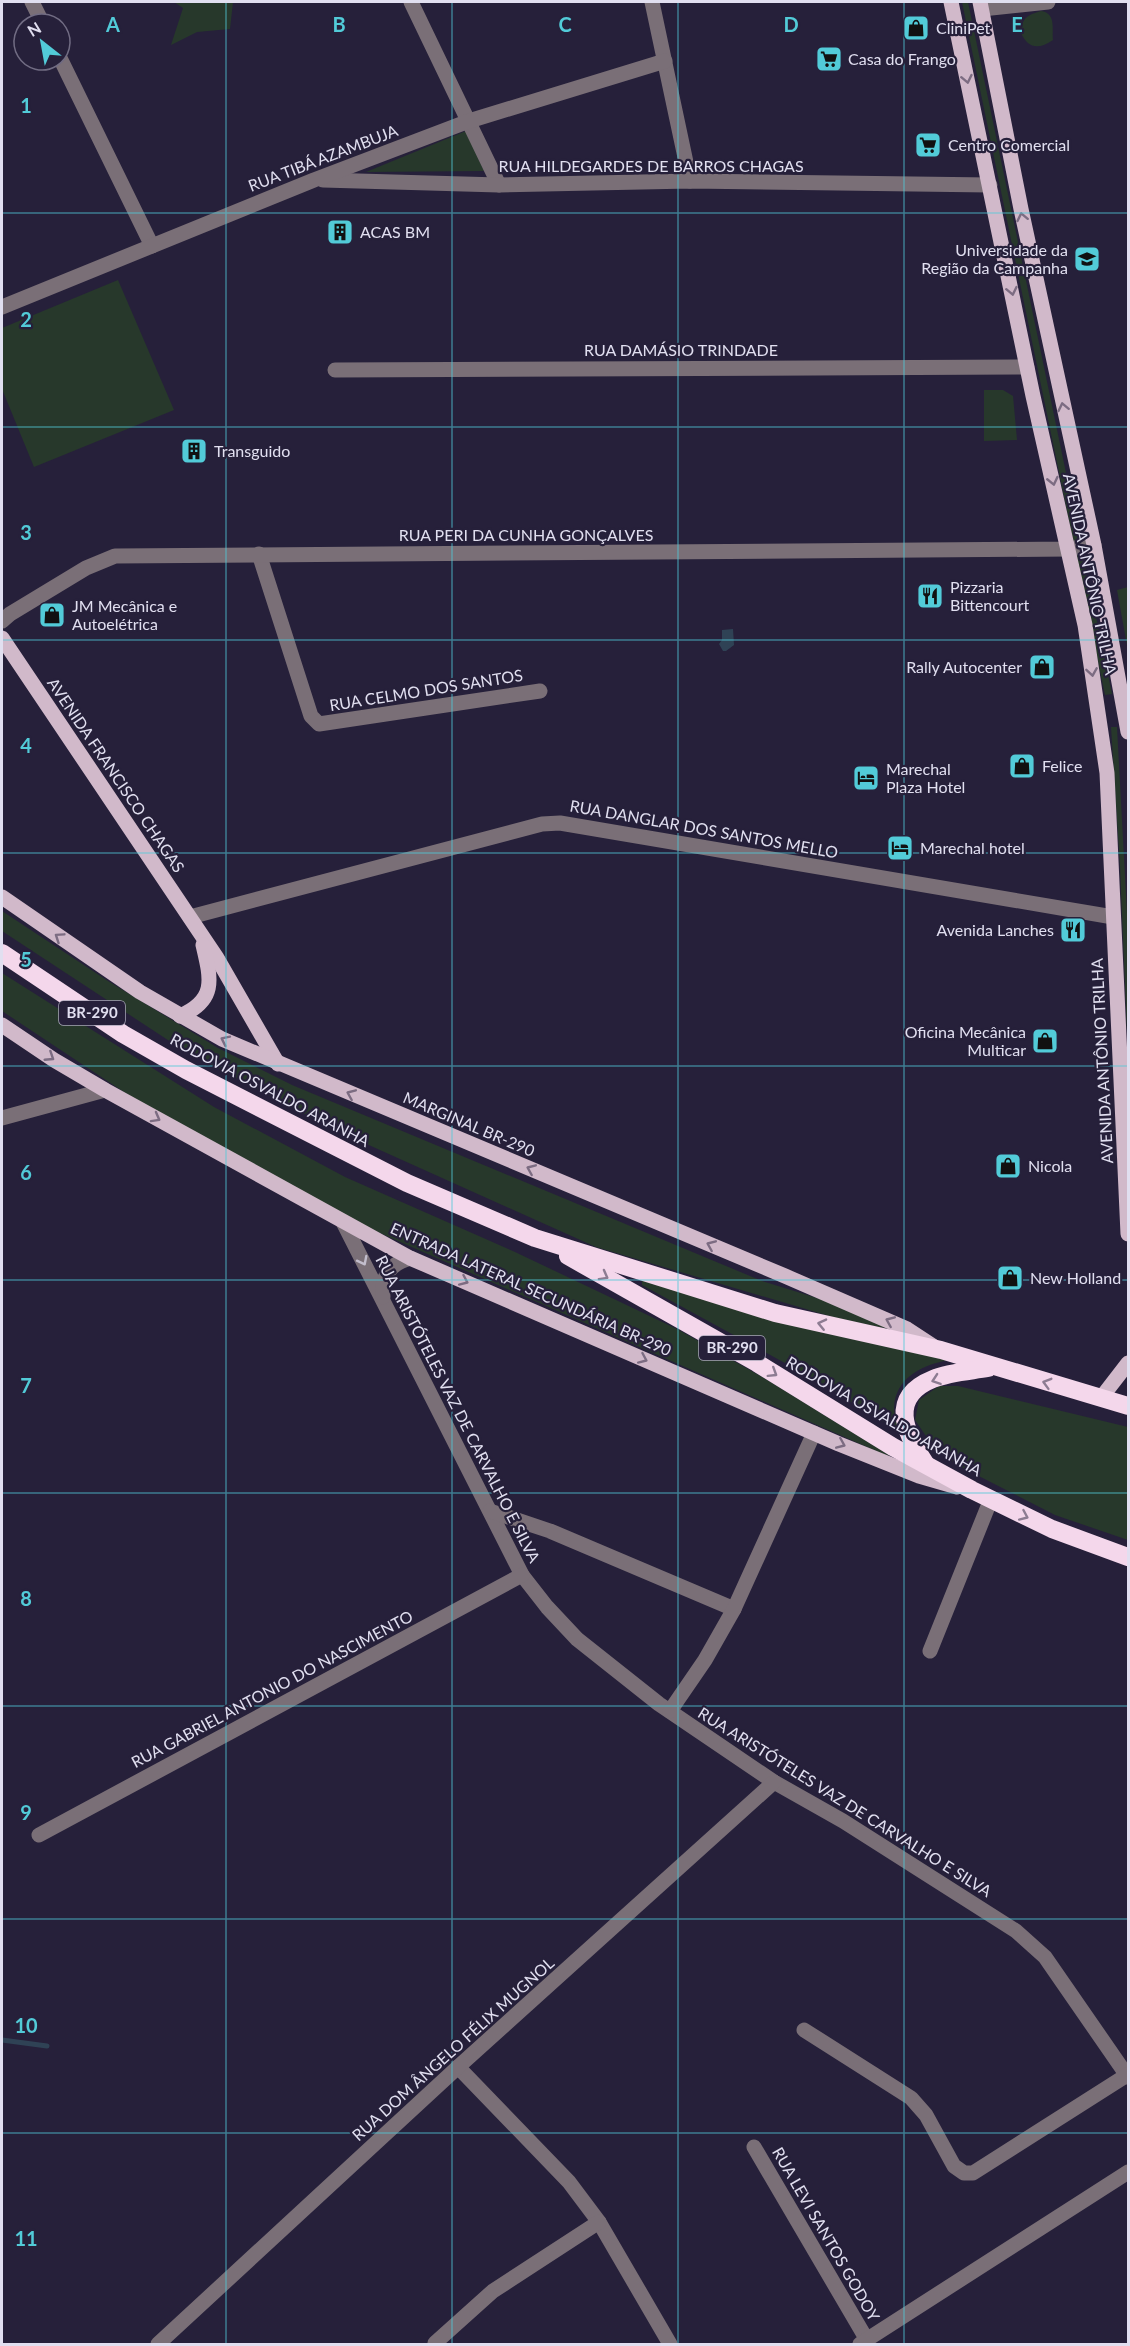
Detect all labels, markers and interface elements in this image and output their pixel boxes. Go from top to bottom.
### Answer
north arrow [12,12,72,72]
text: A [105,12,120,36]
text: B [332,12,346,36]
text: C [558,12,572,36]
text: D [783,12,799,36]
text: E [1011,12,1023,36]
shop icon: CliniPet [901,13,931,43]
text: N [24,17,44,40]
place label: CliniPet [936,18,991,37]
supermarket icon: Casa do Frango [814,44,844,74]
place label: Casa do Frango [848,49,956,68]
one-way arrow [960,74,973,84]
text: 1 [20,93,32,117]
street label: RUA TIBÁ AZAMBUJA [245,120,400,195]
supermarket icon: Centro Comercial [913,130,943,160]
place label: Centro Comercial [948,135,1070,154]
street label: RUA HILDEGARDES DE BARROS CHAGAS [498,156,804,175]
one-way arrow [1017,212,1030,222]
building icon: ACAS BM [325,217,355,247]
place label: ACAS BM [360,222,430,241]
place label: Universidade da Região da Campanha [921,240,1068,277]
school or university icon: Universidade da Região da Campanha [1072,244,1102,274]
one-way arrow [1005,285,1018,295]
text: 2 [20,307,32,331]
street label: RUA DAMÁSIO TRINDADE [584,340,778,359]
one-way arrow [1058,403,1071,413]
building icon: Transguido [179,436,209,466]
place label: Transguido [214,441,290,460]
street label: AVENIDA ANTÔNIO TRILHA [1060,471,1121,677]
one-way arrow [1045,476,1058,486]
text: 3 [20,520,32,544]
street label: RUA PERI DA CUNHA GONÇALVES [399,525,653,544]
place label: Pizzaria Bittencourt [950,577,1030,614]
restaurant icon: Pizzaria Bittencourt [915,581,945,611]
place label: JM Mecânica e Autoelétrica [72,596,177,633]
shop icon: JM Mecânica e Autoelétrica [37,600,67,630]
shop icon: Rally Autocenter [1027,652,1057,682]
place label: Rally Autocenter [906,657,1022,676]
street label: RUA CELMO DOS SANTOS [328,665,524,714]
one-way arrow [1086,667,1098,677]
street label: AVENIDA FRANCISCO CHAGAS [44,674,189,876]
text: 4 [20,733,32,757]
shop icon: Felice [1007,751,1037,781]
place label: Felice [1042,756,1082,775]
place label: Marechal Plaza Hotel [886,759,965,796]
hotel icon: Marechal Plaza Hotel [851,763,881,793]
street label: RUA DANGLAR DOS SANTOS MELLO [568,796,840,862]
hotel icon: Marechal hotel [885,833,915,863]
place label: Marechal hotel [920,838,1025,857]
restaurant icon: Avenida Lanches [1058,915,1088,945]
place label: Avenida Lanches [937,920,1054,939]
one-way arrow [55,933,66,944]
text: 5 [20,947,32,971]
street label: AVENIDA ANTÔNIO TRILHA [1087,958,1116,1164]
road number: BR-290 [59,1001,125,1025]
place label: Oficina Mecânica Multicar [905,1022,1026,1059]
shop icon: Oficina Mecânica Multicar [1030,1026,1060,1056]
street label: RODOVIA OSVALDO ARANHA [167,1029,373,1150]
one-way arrow [220,1035,231,1047]
one-way arrow [44,1050,54,1062]
street label: MARGINAL BR-290 [401,1087,538,1160]
one-way arrow [346,1089,357,1101]
one-way arrow [150,1111,161,1123]
shop icon: Nicola [993,1151,1023,1181]
place label: Nicola [1028,1156,1072,1175]
text: 6 [20,1160,32,1184]
one-way arrow [526,1164,537,1176]
street label: ENTRADA LATERAL SECUNDÁRIA BR-290 [388,1218,675,1359]
one-way arrow [706,1240,717,1252]
street label: RUA ARISTÓTELES VAZ DE CARVALHO E SILVA [372,1252,545,1566]
one-way arrow [356,1255,367,1265]
shop icon: New Holland [995,1263,1025,1293]
place label: New Holland [1030,1268,1121,1287]
one-way arrow [598,1269,608,1280]
one-way arrow [458,1274,469,1286]
one-way arrow [885,1317,896,1329]
one-way arrow [817,1318,827,1331]
road number: BR-290 [699,1336,765,1360]
one-way arrow [636,1352,647,1364]
street label: RODOVIA OSVALDO ARANHA [783,1352,986,1480]
one-way arrow [767,1366,777,1378]
one-way arrow [931,1372,941,1385]
text: 7 [20,1373,32,1397]
one-way arrow [1042,1378,1053,1390]
one-way arrow [835,1437,846,1449]
one-way arrow [1018,1509,1029,1521]
text: 8 [20,1586,32,1610]
street label: RUA GABRIEL ANTONIO DO NASCIMENTO [128,1606,416,1771]
street label: RUA ARISTÓTELES VAZ DE CARVALHO E SILVA [695,1703,996,1900]
text: 9 [20,1800,32,1824]
street label: RUA DOM ÂNGELO FÉLIX MUGNOL [348,1953,557,2144]
text: 10 [14,2013,38,2037]
street label: RUA LEVI SANTOS GODOY [769,2143,884,2324]
text: 11 [14,2226,38,2250]

